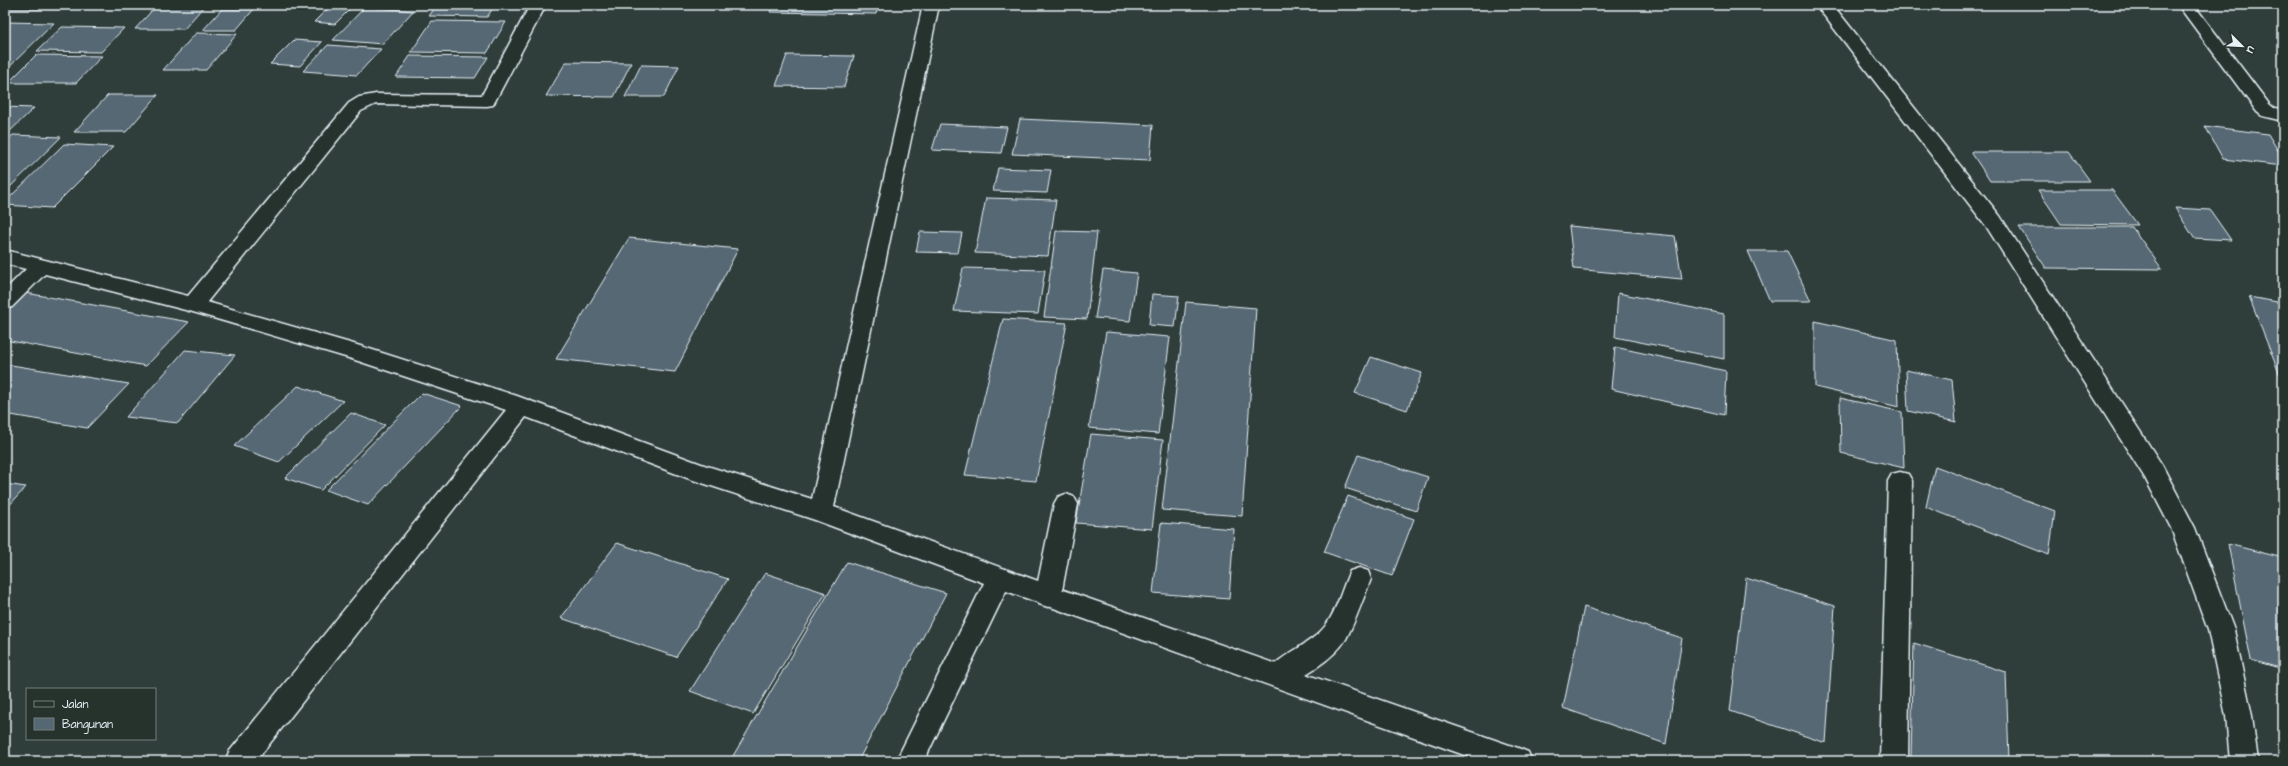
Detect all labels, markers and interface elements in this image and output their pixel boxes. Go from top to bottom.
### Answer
north arrow [2222,26,2262,66]
text: U [2243,43,2259,56]
legend [26,688,156,740]
text: Jalan [62,696,88,713]
text: Bangunan [62,716,113,734]

